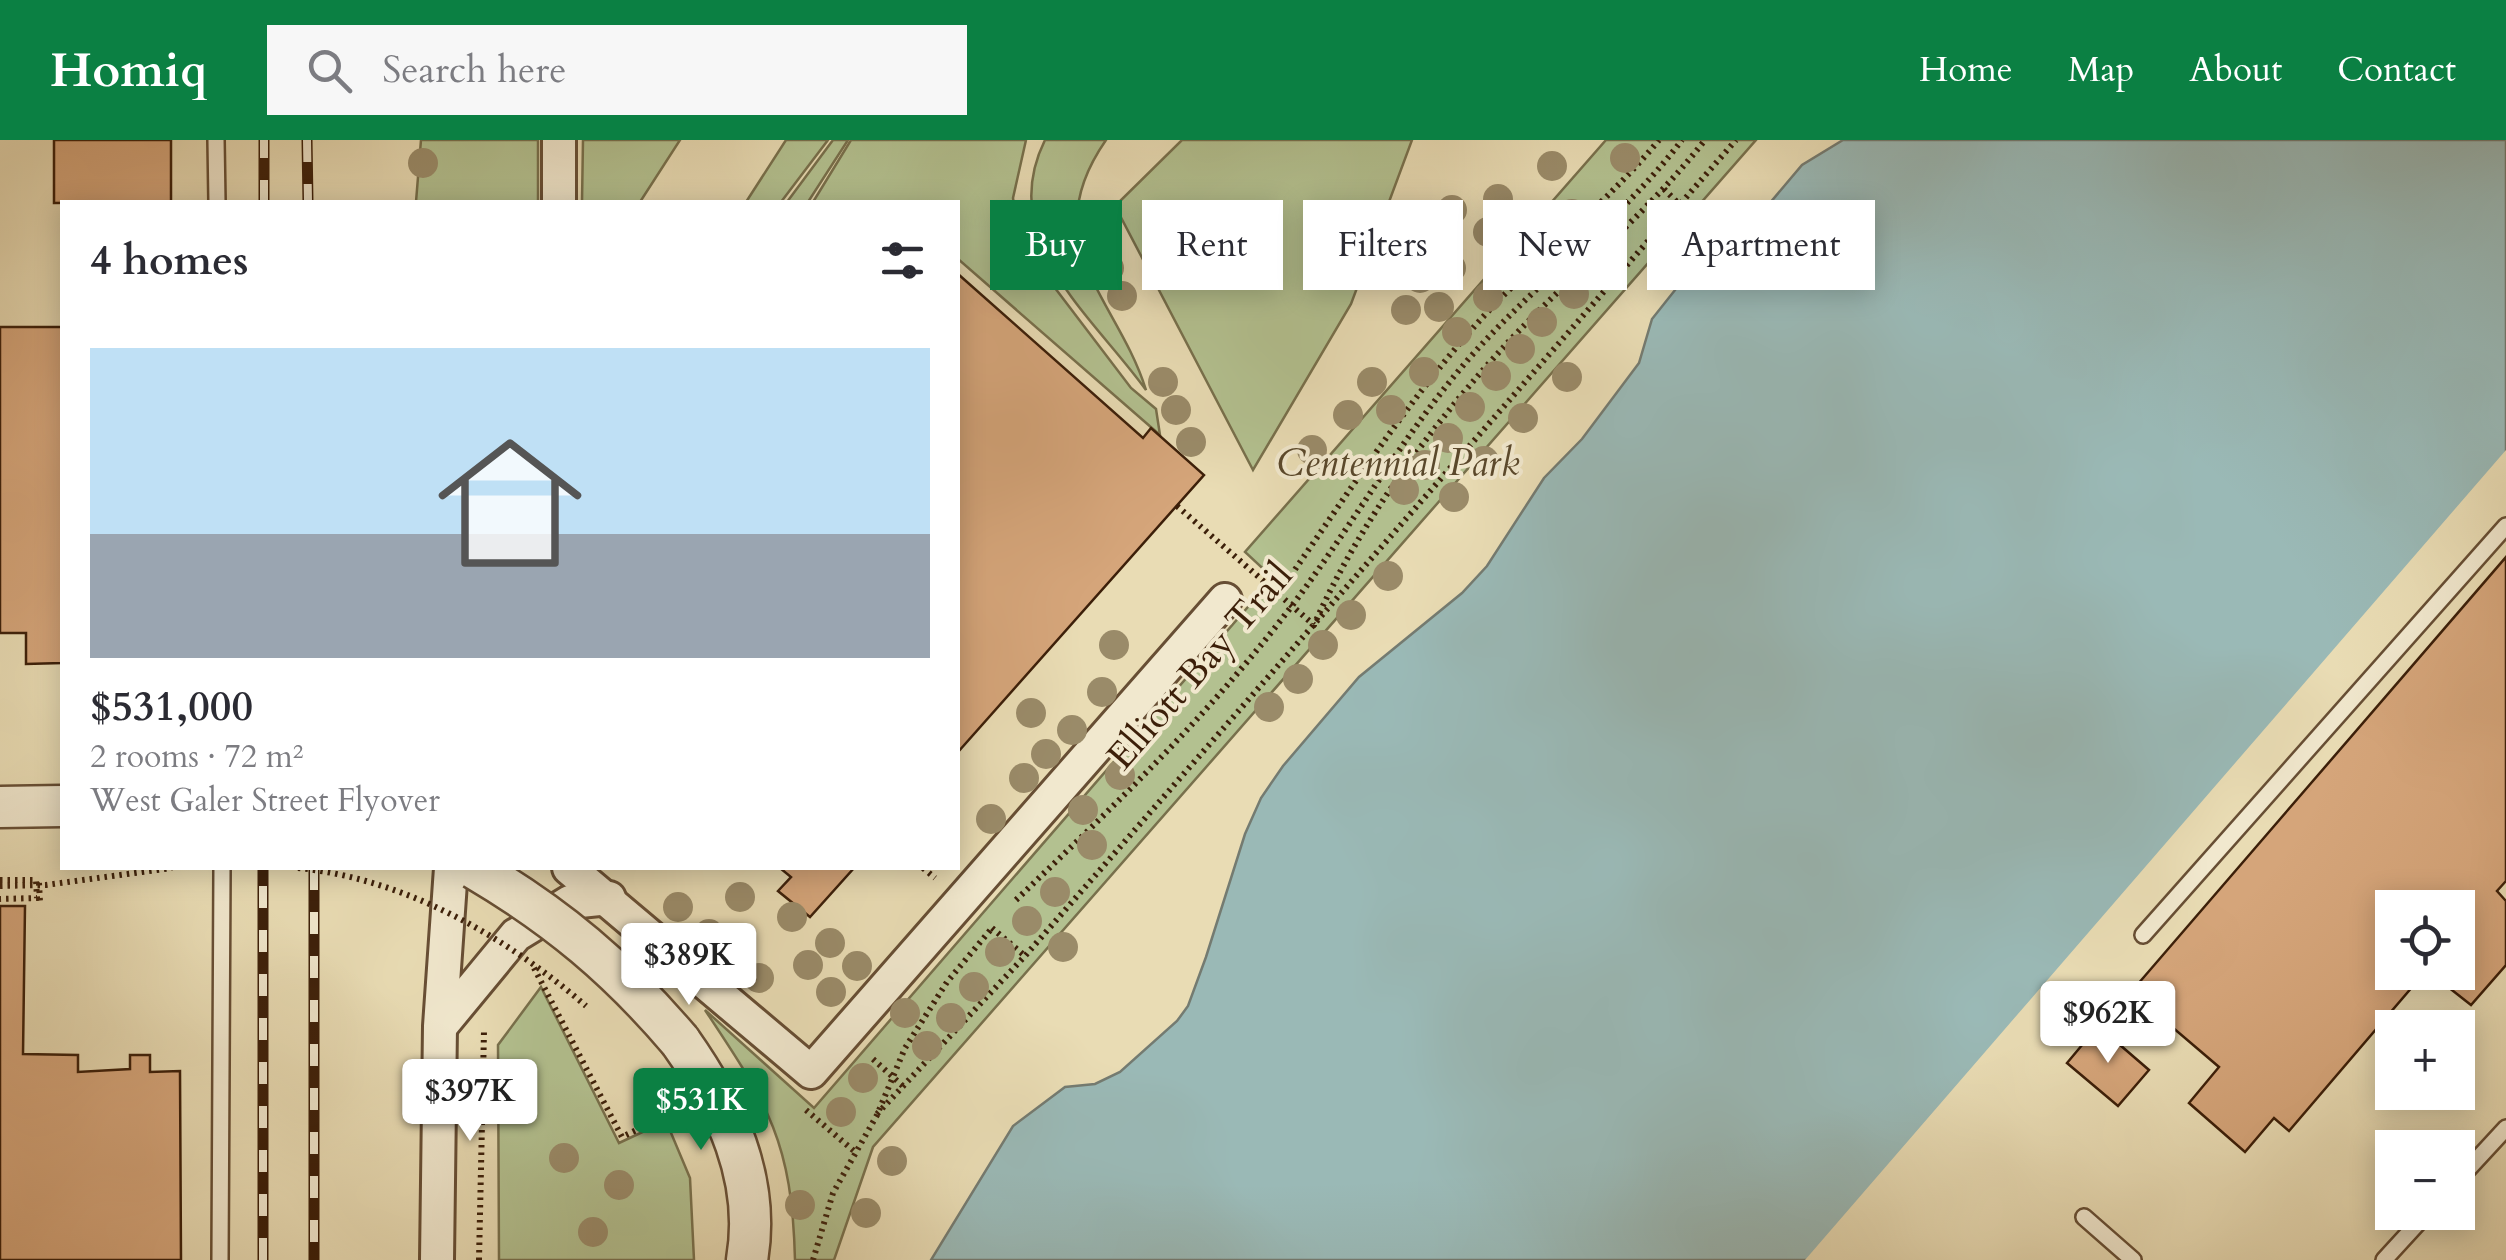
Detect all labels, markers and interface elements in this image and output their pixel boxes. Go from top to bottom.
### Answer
search box [267,25,967,115]
text: Homiq [50,38,207,103]
icon: search [302,43,357,98]
text: Search here [382,44,566,96]
text: Home [1919,46,2013,94]
text: Map [2068,46,2134,94]
text: About [2189,46,2282,94]
text: Contact [2337,46,2456,94]
chip: Buy [990,200,1122,290]
chip: Rent [1142,200,1283,290]
chip: Filters [1303,200,1463,290]
chip: New [1483,200,1627,290]
chip: Apartment [1647,200,1875,290]
text: 4 homes [90,232,248,289]
icon: filters [875,233,930,288]
icon: home [420,413,600,593]
park label: Centennial Park [1276,437,1520,489]
street label: Elliott Bay Trail [1095,551,1305,781]
text: $531,000 [90,678,253,735]
text: 2 rooms · 72 m² [90,735,303,779]
text: West Galer Street Flyover [90,779,440,823]
map controls [2375,890,2475,1230]
button: locate [2375,890,2475,990]
pin: $389K [619,923,759,1008]
text: $389K [643,933,735,977]
pin: $962K [2038,981,2178,1066]
text: $962K [2062,991,2154,1035]
button: + [2375,1010,2475,1110]
pin: $397K [400,1059,540,1144]
pin: $531K [631,1068,771,1153]
text: $397K [424,1069,516,1113]
text: $531K [655,1078,747,1122]
button: − [2375,1130,2475,1230]

